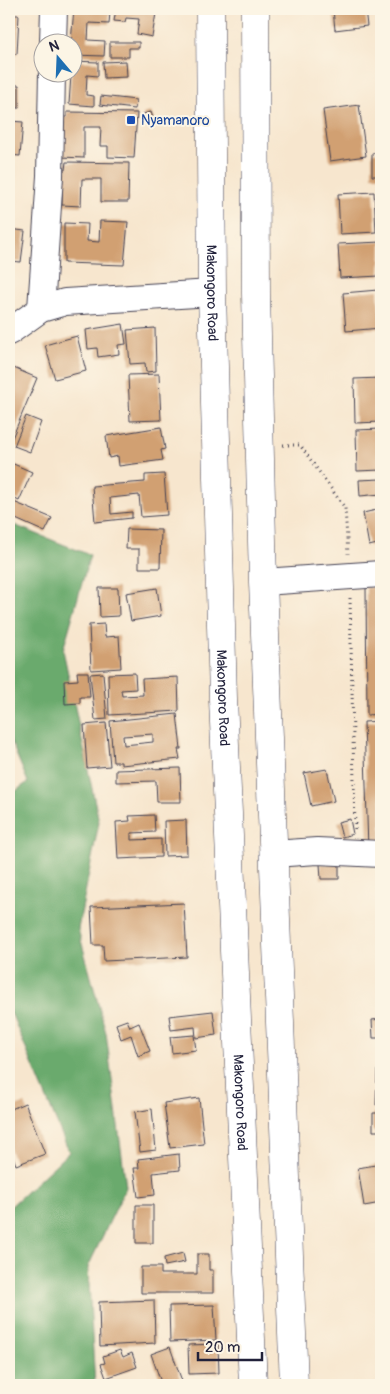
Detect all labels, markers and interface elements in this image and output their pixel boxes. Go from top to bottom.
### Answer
north arrow [32,32,82,82]
text: N [47,37,61,56]
place label: Nyamanoro [141,112,210,129]
marker: Nyamanoro [125,114,137,126]
street label: Makongoro Road [203,245,222,342]
street label: Makongoro Road [213,649,234,747]
street label: Makongoro Road [230,1054,251,1151]
scale bar [198,1329,261,1361]
text: 20 m [205,1338,240,1357]

